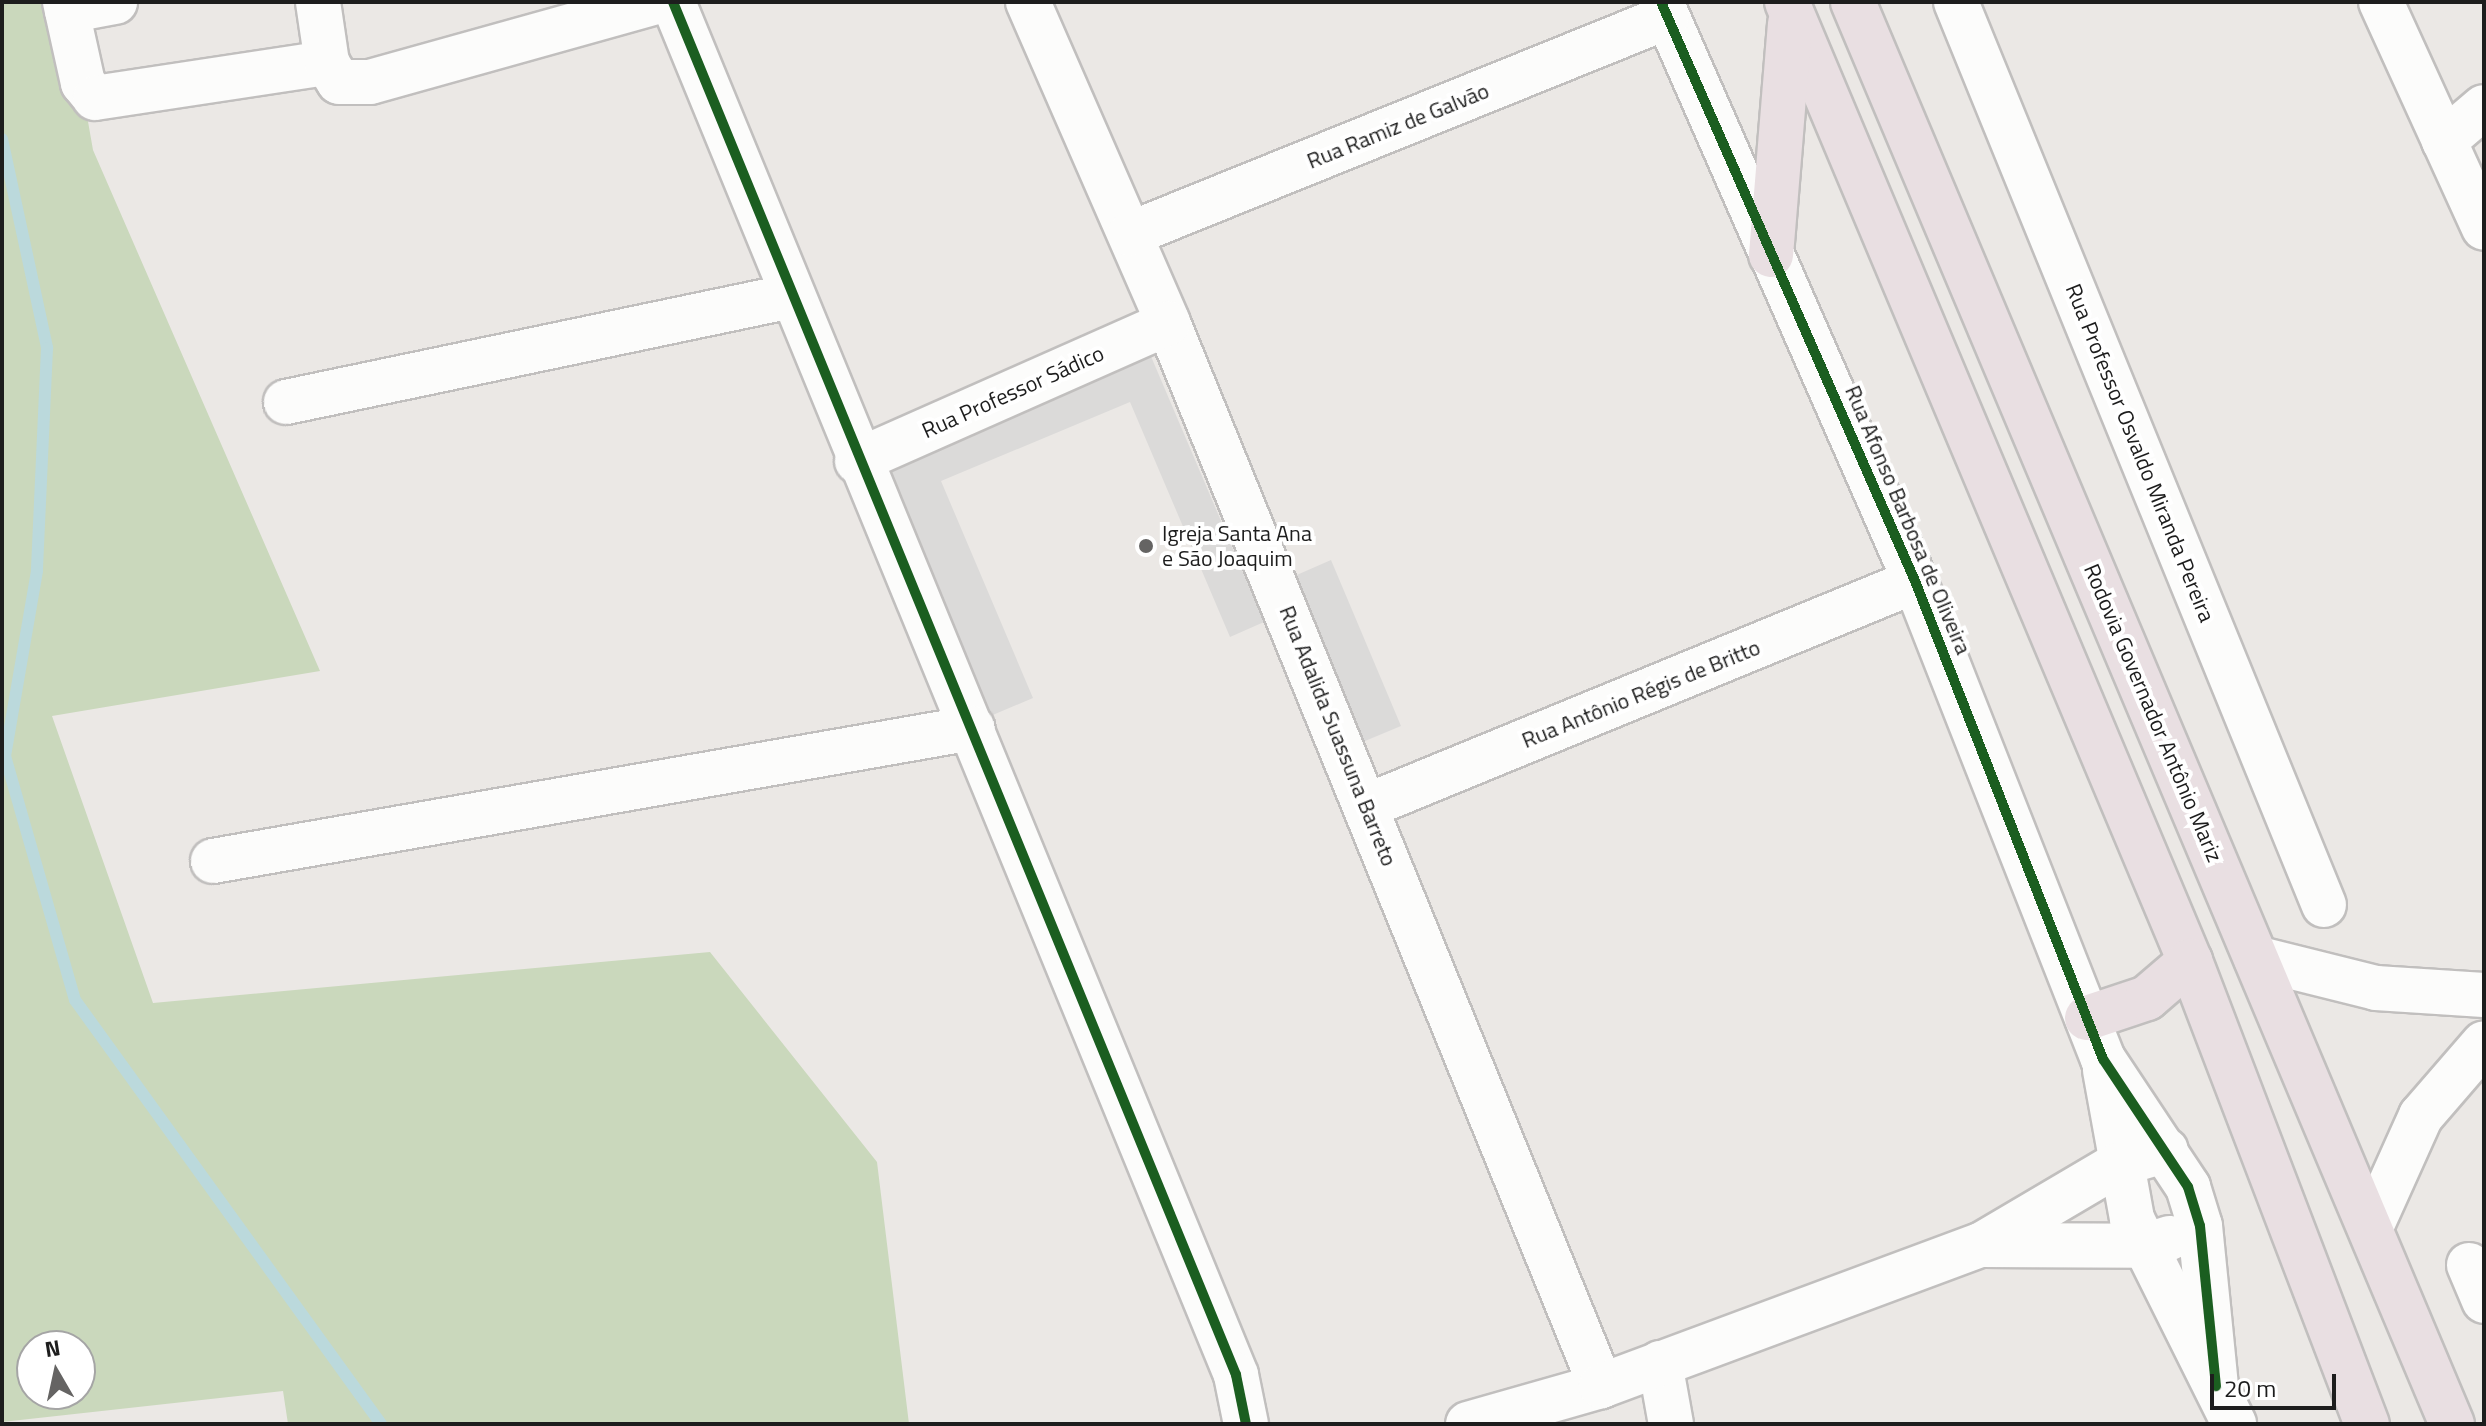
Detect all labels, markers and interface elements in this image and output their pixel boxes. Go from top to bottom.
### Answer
street label: Rua Ramiz de Galvão [1303,77,1493,175]
street label: Rua Professor Osvaldo Miranda Pereira [2060,280,2220,626]
street label: Rua Professor Sádico [918,340,1108,444]
street label: Rua Afonso Barbosa de Oliveira [1839,382,1977,658]
place label: Igreja Santa Ana e São Joaquim [1162,520,1312,572]
marker: Igreja Santa Ana e São Joaquim [1137,537,1155,555]
street label: Rodovia Governador Antônio Mariz [2078,560,2228,866]
street label: Rua Adalida Suassuna Barreto [1274,602,1402,870]
street label: Rua Antônio Régis de Britto [1518,634,1764,754]
north arrow [16,1330,96,1410]
text: N [42,1330,63,1366]
scale bar [2214,1358,2340,1408]
text: 20 m [2224,1370,2276,1406]

